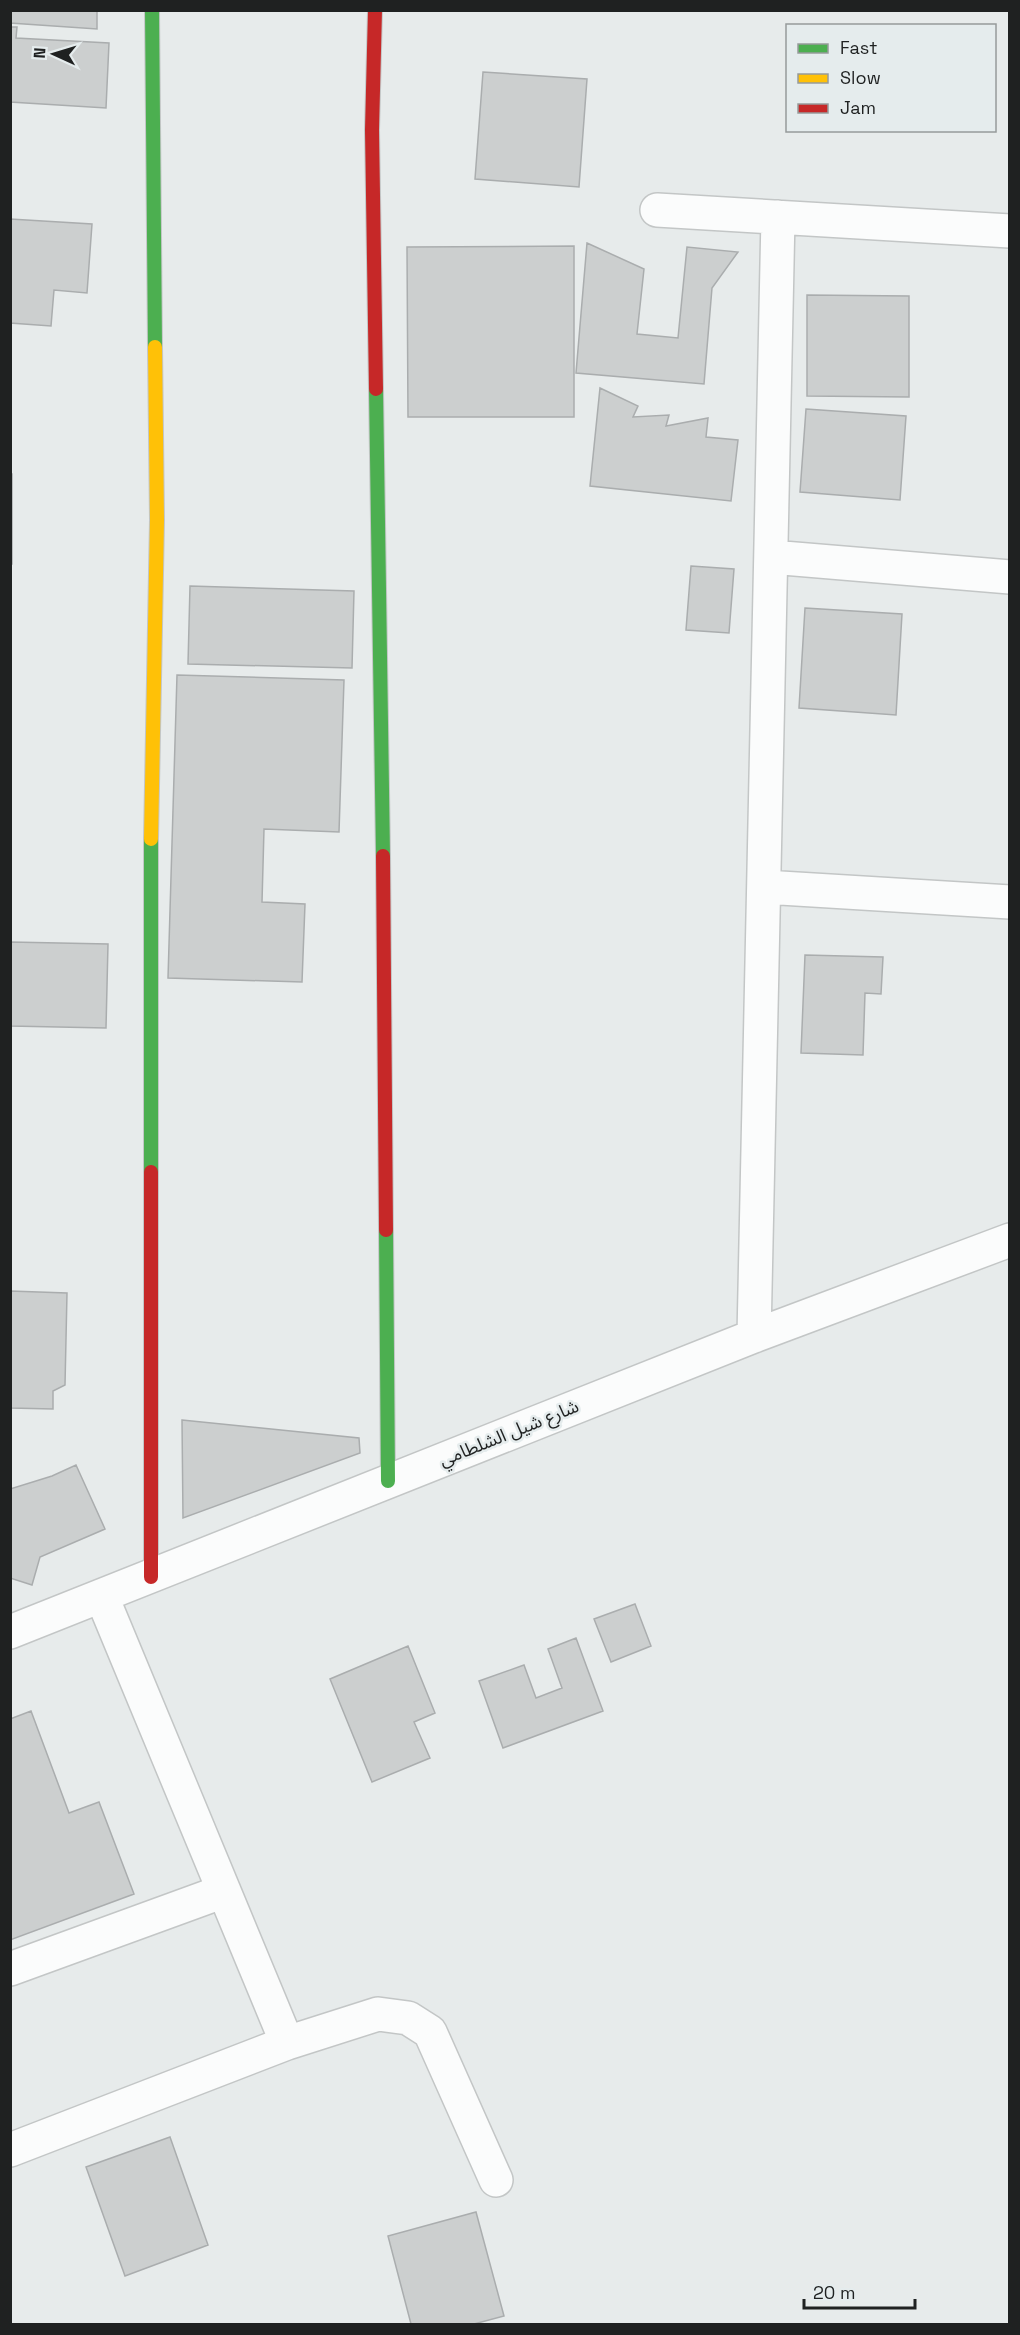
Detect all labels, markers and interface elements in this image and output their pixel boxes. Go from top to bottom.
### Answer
north arrow [24,24,84,84]
legend [786,24,996,132]
text: Fast [840,36,877,59]
text: N [29,47,50,59]
text: Slow [840,66,881,89]
text: Jam [840,96,876,119]
street label: شارع شيل الشلطامي [436,1394,583,1474]
scale bar [804,2272,915,2310]
text: 20 m [813,2281,856,2304]

